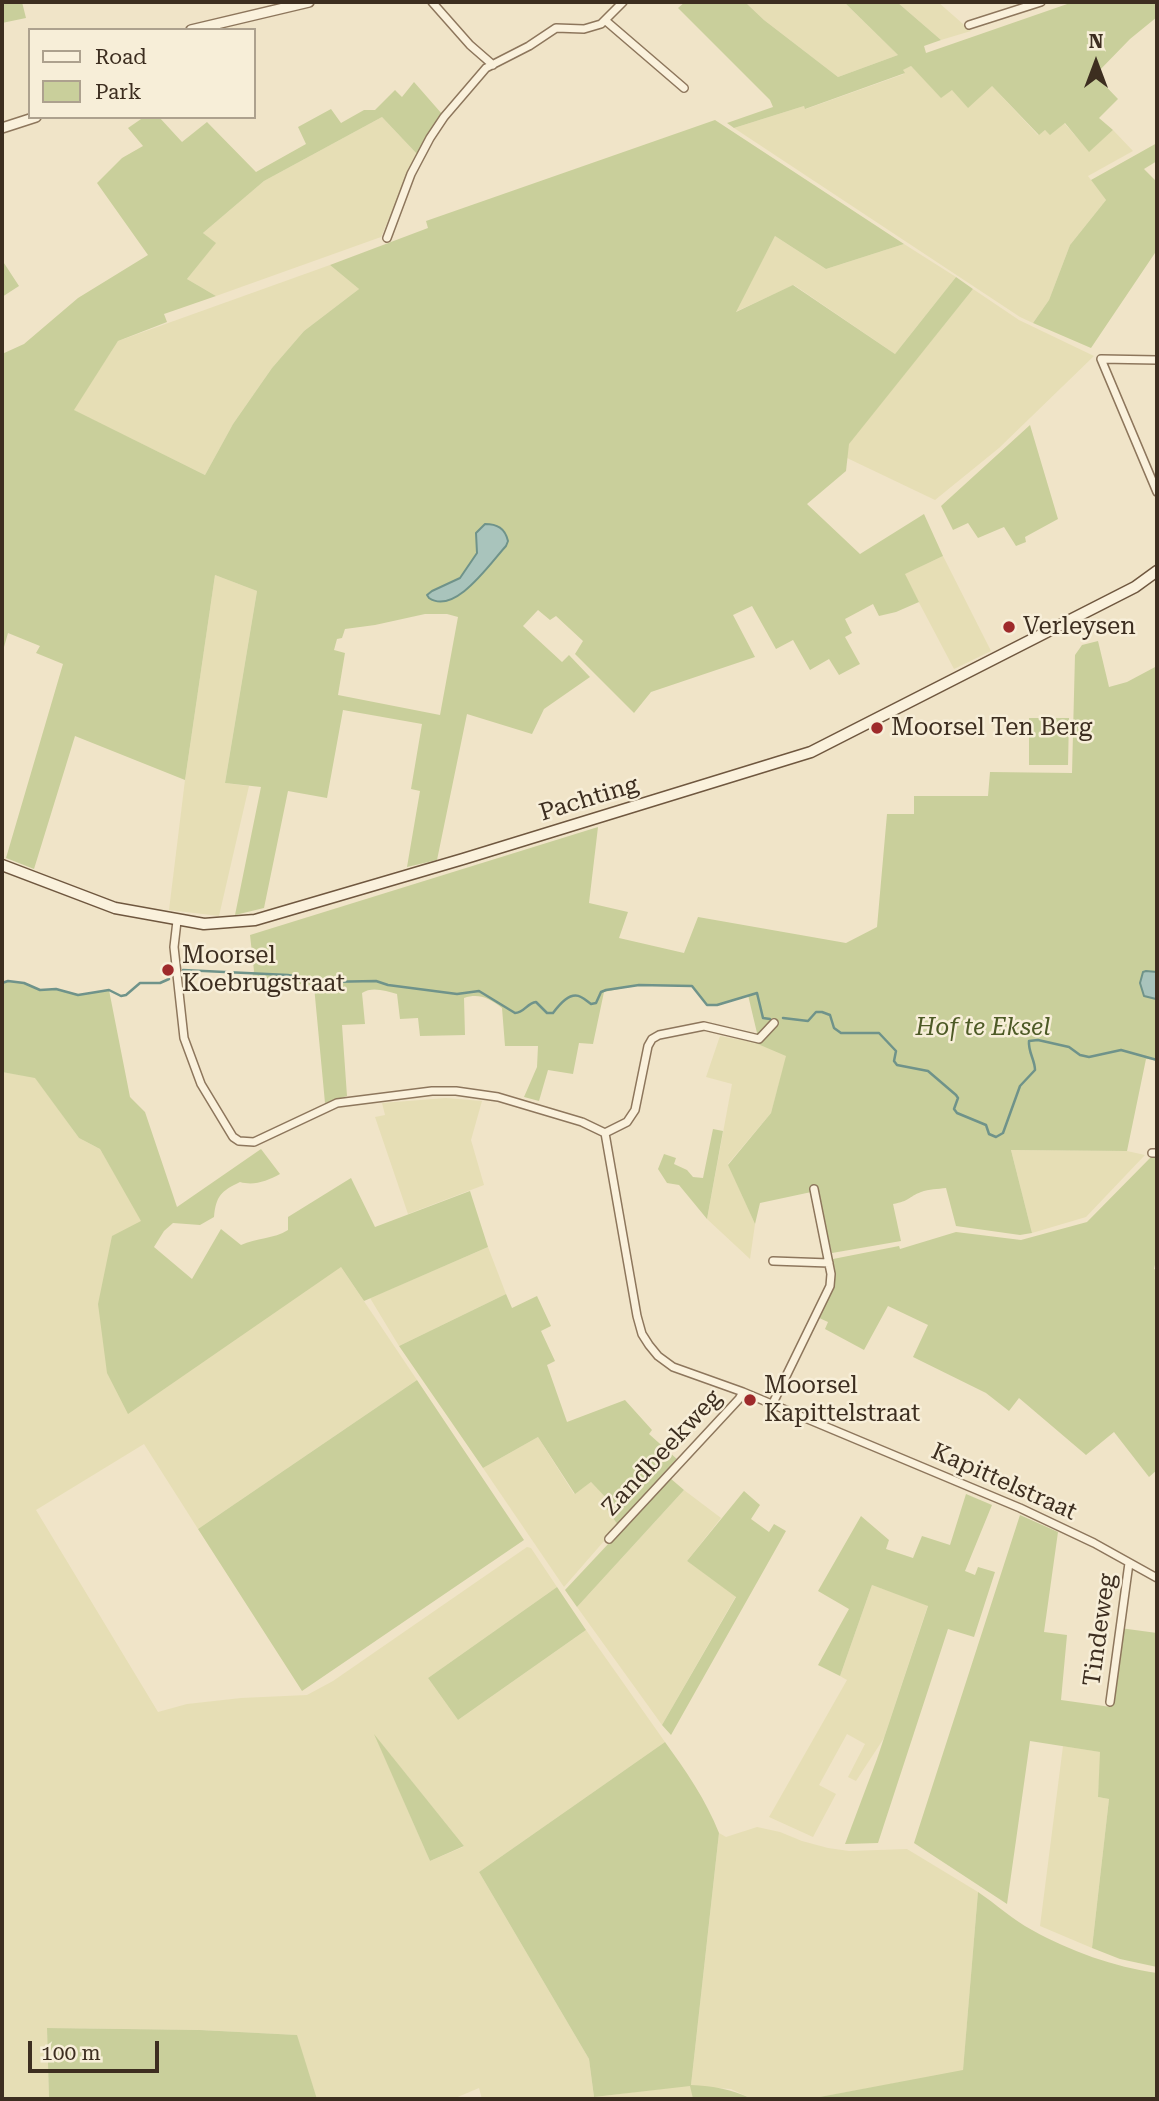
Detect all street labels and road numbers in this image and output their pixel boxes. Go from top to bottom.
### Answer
street label: Pachting [536,770,642,828]
street label: Zandbeekweg [596,1384,728,1522]
street label: Kapittelstraat [927,1437,1081,1527]
street label: Tindeweg [1078,1572,1122,1688]

